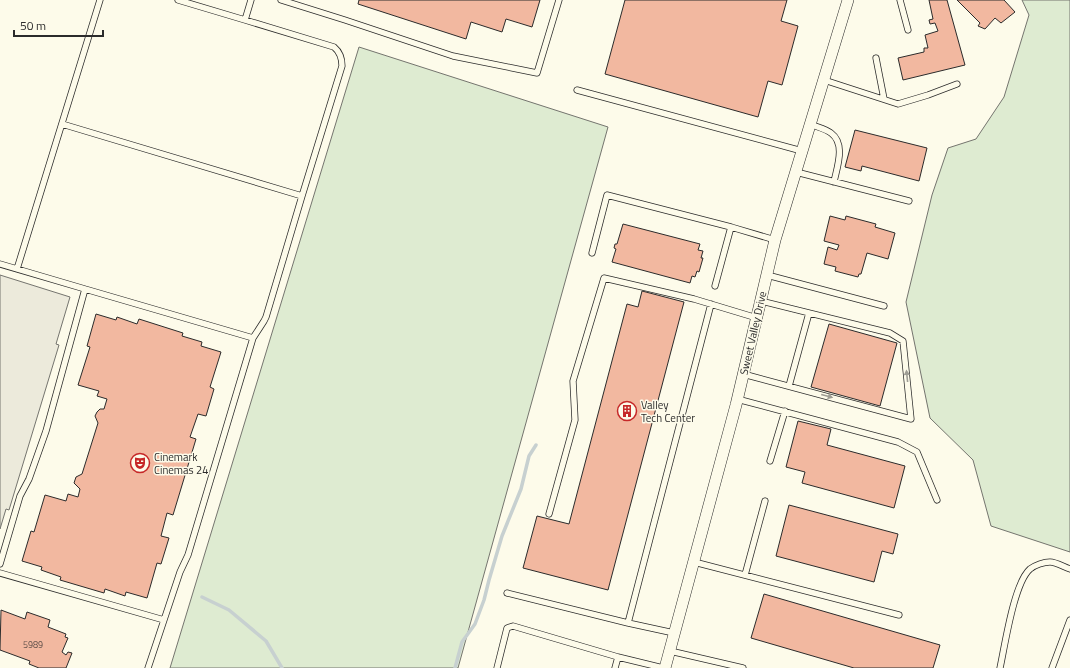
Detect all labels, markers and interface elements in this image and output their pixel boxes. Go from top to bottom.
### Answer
scale bar [14,12,103,38]
text: 50 m [20,16,46,35]
street label: Sweet Valley Drive [736,289,771,376]
one-way arrow [903,370,910,382]
one-way arrow [821,393,833,399]
place label: Valley Tech Center [641,397,695,426]
building icon: Valley Tech Center [616,400,638,422]
place label: Cinemark Cinemas 24 [154,449,208,478]
theatre icon: Cinemark Cinemas 24 [129,452,151,474]
house number: 5989 [23,638,43,651]

